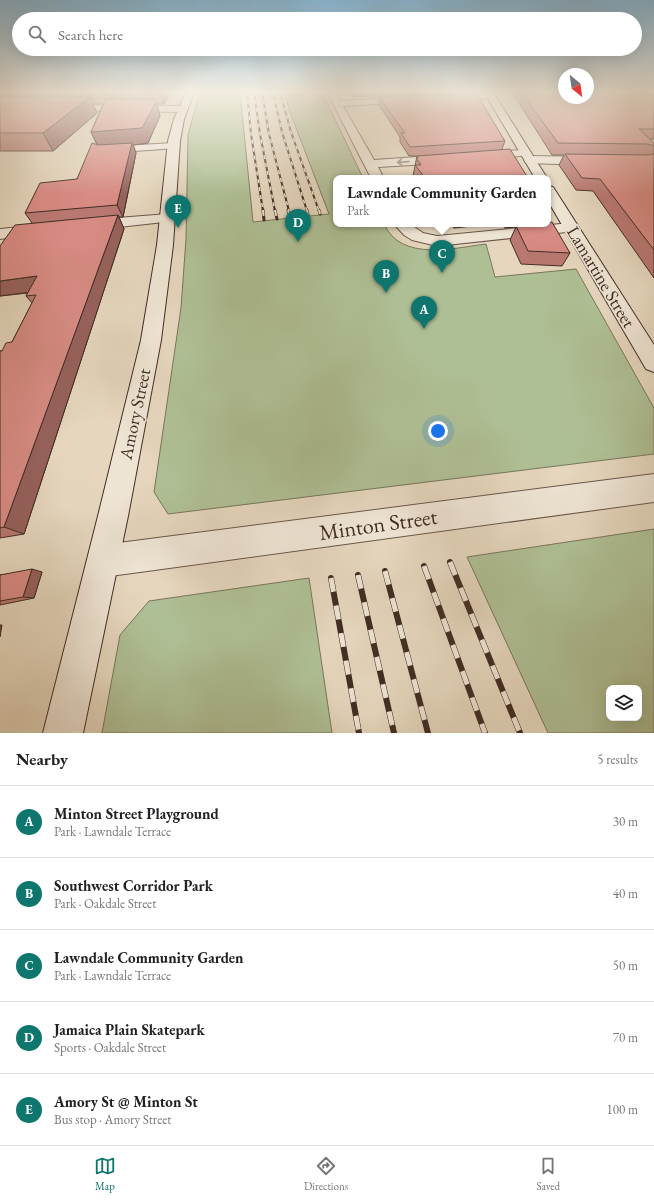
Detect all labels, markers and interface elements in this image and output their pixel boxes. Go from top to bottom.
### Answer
search box [12,12,642,56]
icon: search [26,23,48,45]
text: Search here [58,25,123,44]
north arrow [558,68,594,104]
one-way arrow [397,158,410,165]
popup [333,175,551,227]
text: Lawndale Community Garden [347,183,537,202]
pin: E [165,195,191,228]
text: Park [347,202,369,219]
pin: D [285,209,311,242]
street label: Lamartine Street [562,222,641,332]
pin: C [429,240,455,273]
pin: B [373,260,399,293]
pin: A [411,296,437,329]
street label: Amory Street [113,366,155,462]
your location [428,421,448,441]
street label: Minton Street [317,502,439,547]
map controls [606,685,642,721]
button: layers [606,685,642,721]
text: Nearby [16,748,68,770]
text: 5 results [597,751,638,768]
text: Minton Street Playground [54,804,219,823]
text: A [24,813,34,830]
text: 30 m [613,813,638,830]
text: Park · Lawndale Terrace [54,823,171,840]
text: Southwest Corridor Park [54,876,213,895]
text: B [25,885,33,902]
text: 40 m [613,885,638,902]
text: Park · Oakdale Street [54,895,156,912]
text: Lawndale Community Garden [54,948,244,967]
text: C [24,957,34,974]
text: 50 m [613,957,638,974]
text: Park · Lawndale Terrace [54,967,171,984]
text: Jamaica Plain Skatepark [54,1020,205,1039]
text: D [24,1029,34,1046]
text: 70 m [613,1029,638,1046]
text: Sports · Oakdale Street [54,1039,166,1056]
text: Amory St @ Minton St [54,1092,198,1111]
text: E [25,1101,33,1118]
text: 100 m [607,1101,638,1118]
text: Bus stop · Amory Street [54,1111,171,1128]
tab: Map [94,1155,116,1193]
tab: Directions [304,1155,348,1193]
tab: Saved [536,1155,560,1193]

